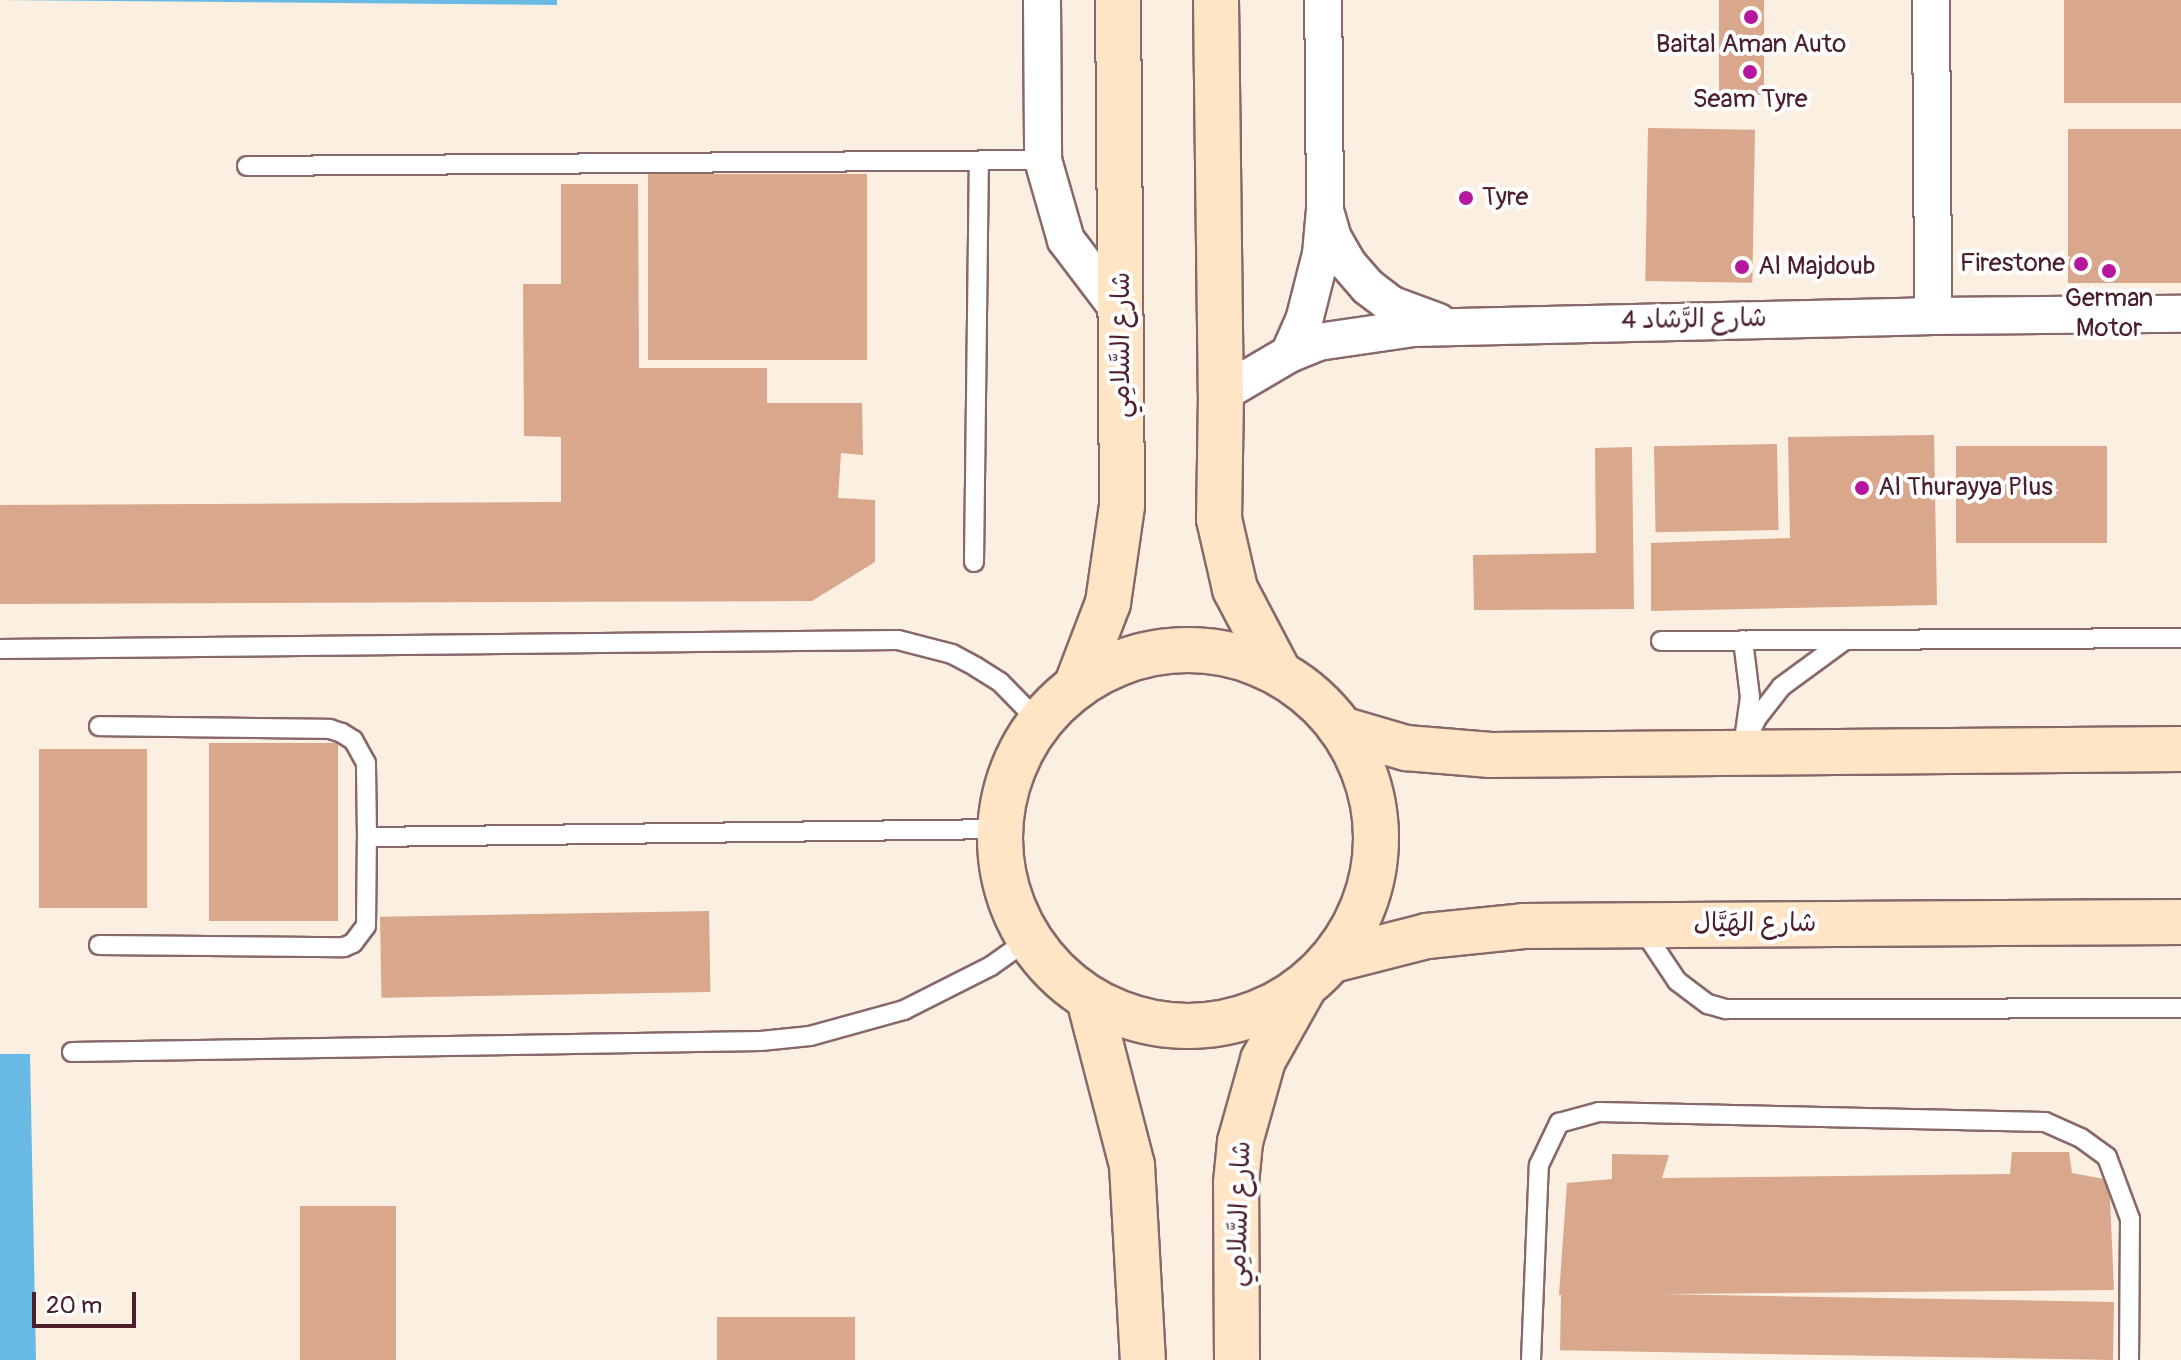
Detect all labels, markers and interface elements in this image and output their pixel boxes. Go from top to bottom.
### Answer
marker: Baital Aman Auto [1742,8,1760,26]
place label: Baital Aman Auto [1656,29,1846,61]
marker: Seam Tyre [1741,63,1759,81]
place label: Seam Tyre [1692,84,1808,116]
place label: Tyre [1482,182,1528,214]
marker: Tyre [1457,189,1475,207]
place label: Firestone [1960,248,2065,280]
place label: Al Majdoub [1758,251,1876,283]
marker: Firestone [2072,255,2090,273]
marker: Al Majdoub [1733,258,1751,276]
marker: German Motor [2100,262,2118,280]
street label: شارع السَّلامِي [1106,272,1138,418]
place label: German Motor [2065,283,2153,344]
street label: شارع الرَّشاد 4 [1621,303,1767,337]
place label: Al Thurayya Plus [1878,472,2053,504]
marker: Al Thurayya Plus [1853,479,1871,497]
street label: شارع الهَيَّال [1694,908,1816,940]
street label: شارع السَّلامِي [1222,1140,1258,1288]
scale bar [36,1276,140,1326]
text: 20 m [46,1291,102,1320]

